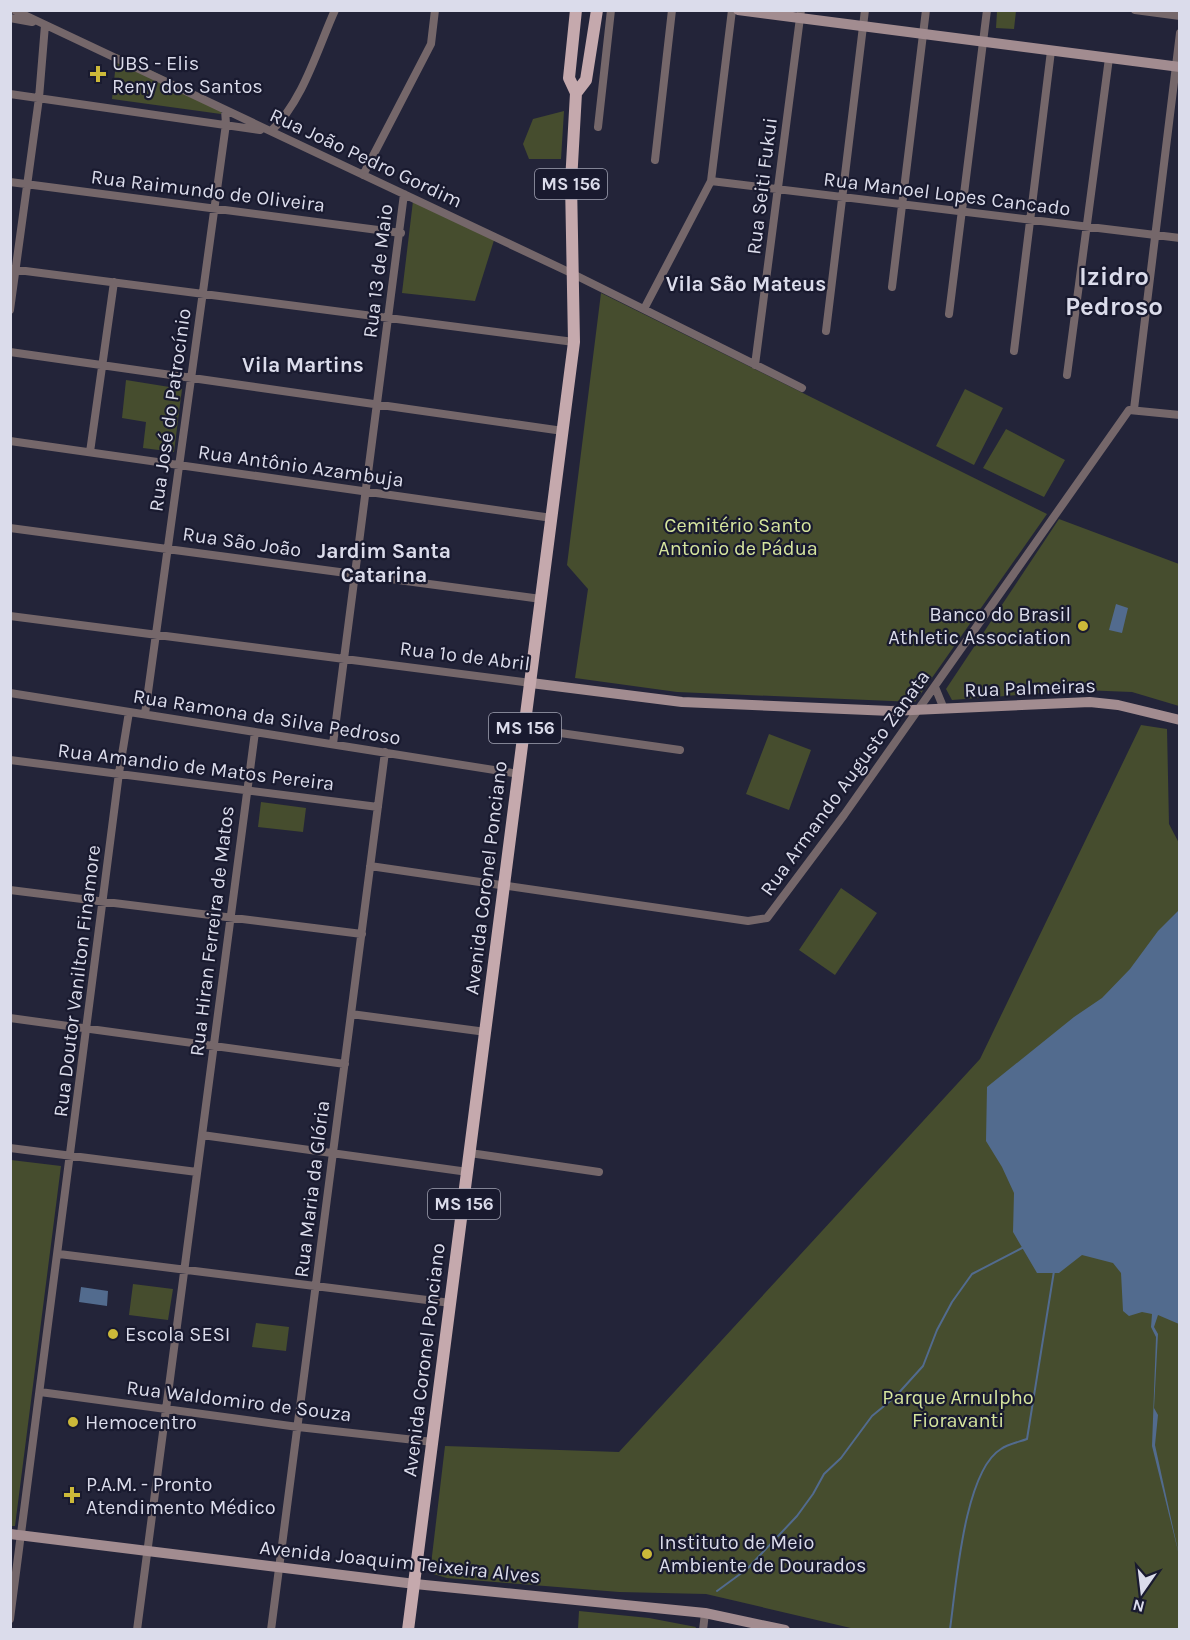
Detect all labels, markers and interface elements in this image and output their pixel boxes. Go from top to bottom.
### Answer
place label: UBS - Elis Reny dos Santos [112,52,263,98]
marker: UBS - Elis Reny dos Santos [89,65,107,83]
street label: Rua João Pedro Gordim [266,103,466,213]
street label: Rua Seiti Fukui [742,116,782,256]
street label: Rua Raimundo de Oliveira [90,165,326,217]
street label: Rua Manoel Lopes Cancado [822,167,1072,221]
road number: MS 156 [535,169,607,199]
street label: Rua 13 de Maio [358,203,398,339]
district label: Izidro Pedroso [1065,261,1163,322]
district label: Vila São Mateus [666,272,826,296]
street label: Rua José do Patrocínio [144,307,196,513]
district label: Vila Martins [242,353,364,377]
street label: Rua Antônio Azambuja [197,440,405,492]
park label: Cemitério Santo Antonio de Pádua [658,514,818,560]
street label: Rua São João [181,522,303,562]
district label: Jardim Santa Catarina [317,539,451,587]
place label: Banco do Brasil Athletic Association [888,603,1071,649]
marker: Banco do Brasil Athletic Association [1076,619,1090,633]
street label: Rua 1º de Abril [398,637,532,675]
street label: Rua Armando Augusto Zanata [755,666,935,900]
street label: Rua Palmeiras [964,674,1096,702]
street label: Rua Ramona da Silva Pedroso [132,684,402,750]
road number: MS 156 [489,713,561,743]
street label: Rua Amandio de Matos Pereira [56,739,336,795]
street label: Avenida Coronel Ponciano [460,760,512,996]
street label: Rua Hiran Ferreira de Matos [185,804,239,1058]
street label: Rua Doutor Vanilton Finamore [49,844,105,1118]
street label: Rua Maria da Glória [290,1099,334,1279]
road number: MS 156 [428,1189,500,1219]
street label: Avenida Coronel Ponciano [398,1242,450,1478]
place label: Escola SESI [125,1323,230,1346]
marker: Escola SESI [106,1327,120,1341]
street label: Rua Waldomiro de Souza [125,1376,353,1426]
park label: Parque Arnulpho Fioravanti [882,1386,1034,1432]
place label: Hemocentro [85,1411,197,1434]
marker: Hemocentro [66,1415,80,1429]
place label: P.A.M. - Pronto Atendimento Médico [86,1473,276,1519]
marker: P.A.M. - Pronto Atendimento Médico [63,1486,81,1504]
place label: Instituto de Meio Ambiente de Dourados [659,1531,867,1577]
street label: Avenida Joaquim Teixeira Alves [258,1536,542,1588]
marker: Instituto de Meio Ambiente de Dourados [640,1547,654,1561]
north arrow [1112,1562,1172,1622]
text: N [1131,1595,1146,1617]

